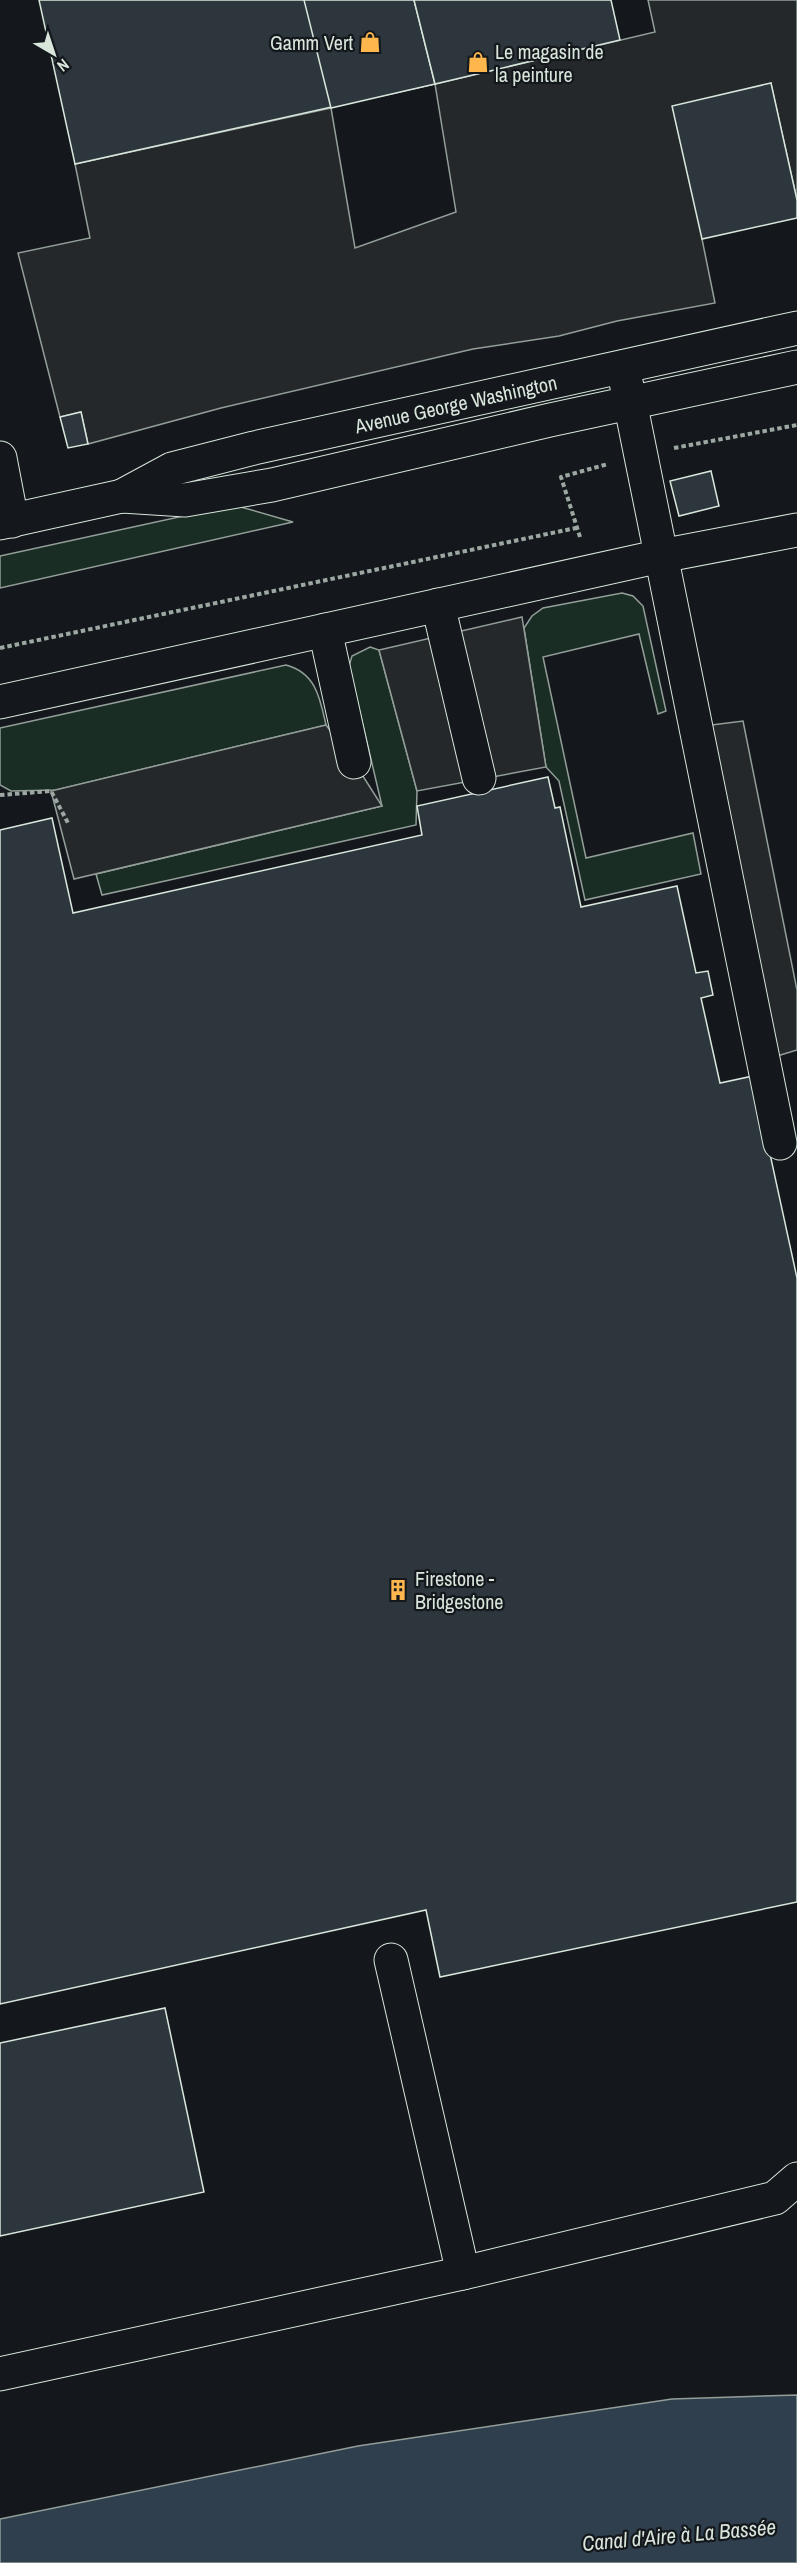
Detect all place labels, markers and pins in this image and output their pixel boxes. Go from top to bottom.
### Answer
place label: Gamm Vert [270,29,353,56]
shop icon: Gamm Vert [358,30,382,54]
place label: Le magasin de la peinture [495,38,604,88]
shop icon: Le magasin de la peinture [466,50,490,74]
place label: Firestone - Bridgestone [415,1565,503,1615]
building icon: Firestone - Bridgestone [386,1578,410,1602]

